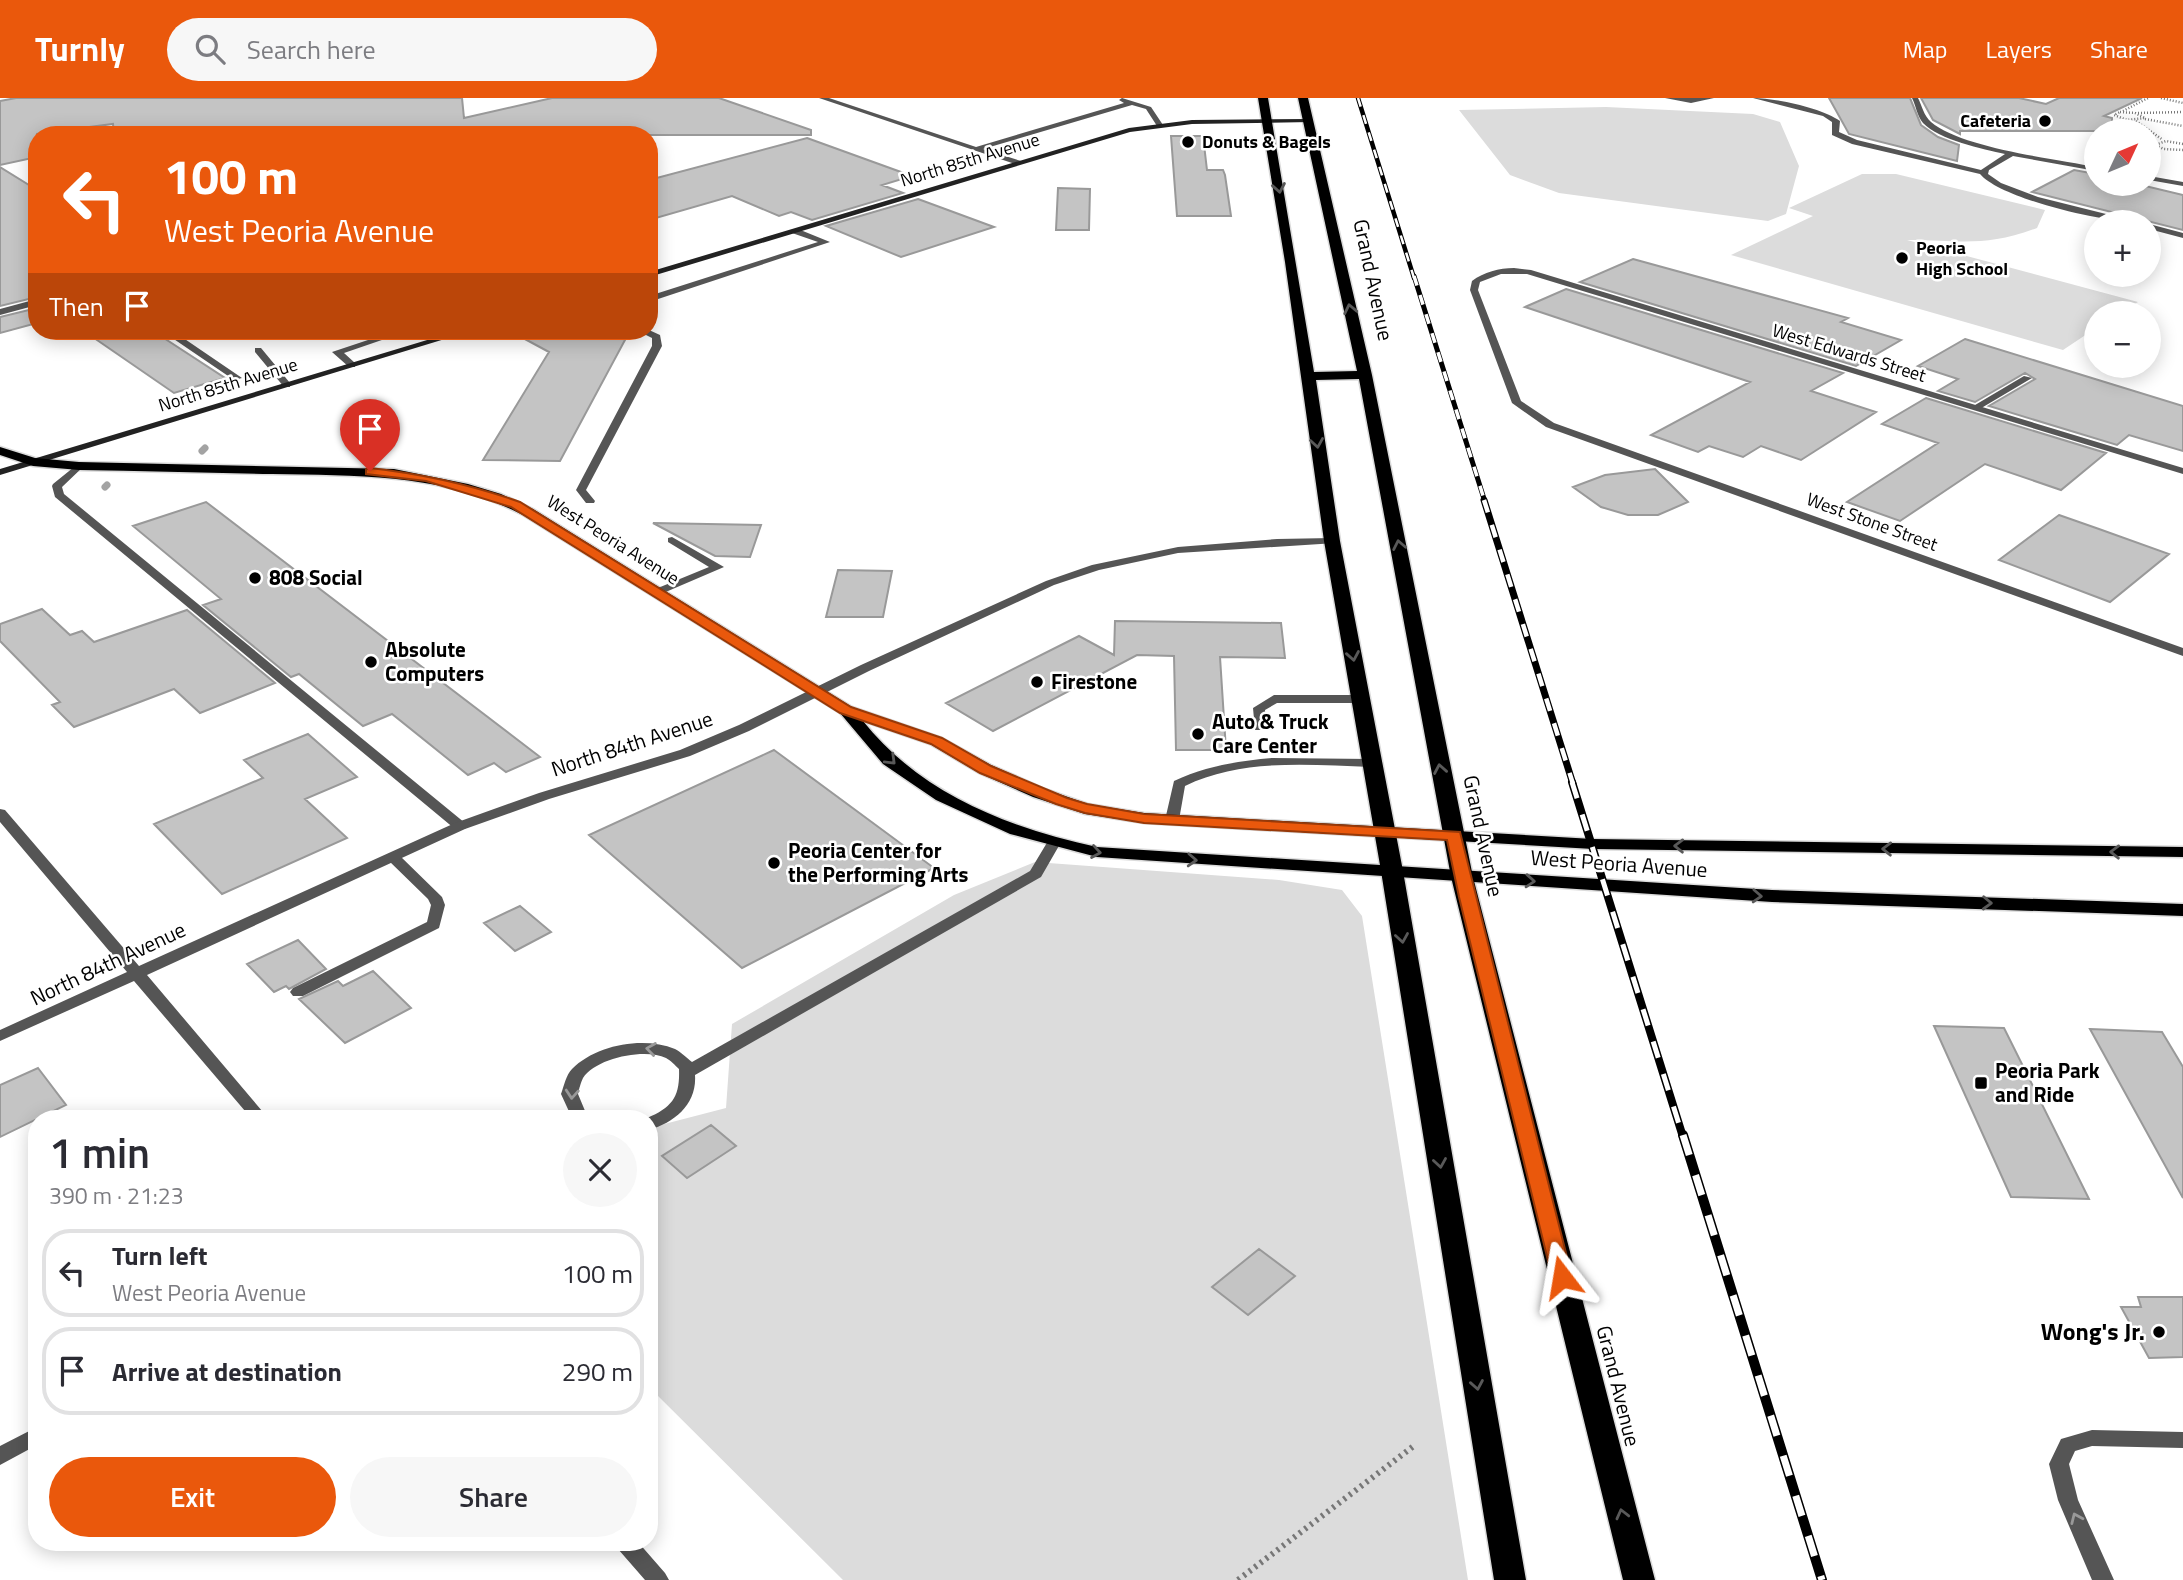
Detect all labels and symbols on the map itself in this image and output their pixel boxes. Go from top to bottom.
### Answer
place label: Cafeteria [1960,107,2031,134]
marker: Cafeteria [2037,113,2053,129]
north arrow [2084,119,2161,196]
street label: North 85th Avenue [897,126,1043,194]
place label: Donuts & Bagels [1202,128,1331,155]
marker: Donuts & Bagels [1180,134,1196,150]
one-way arrow [1271,182,1286,194]
street label: Grand Avenue [1345,216,1402,343]
place label: Peoria High School [1916,234,2008,282]
marker: Peoria High School [1894,250,1910,266]
one-way arrow [1344,303,1359,315]
street label: West Edwards Street [1769,316,1930,389]
street label: North 85th Avenue [155,351,301,419]
pin [340,399,400,471]
one-way arrow [1309,437,1324,449]
street label: West Stone Street [1803,485,1942,558]
street label: West Peoria Avenue [542,488,685,591]
one-way arrow [1392,539,1407,551]
place label: 808 Social [269,561,363,593]
marker: 808 Social [247,570,263,586]
place label: Absolute Computers [385,633,484,689]
one-way arrow [1344,650,1359,662]
marker: Absolute Computers [363,654,379,670]
place label: Firestone [1051,665,1137,697]
marker: Firestone [1029,674,1045,690]
street label: North 84th Avenue [547,702,717,784]
place label: Auto & Truck Care Center [1212,705,1329,761]
marker: Auto & Truck Care Center [1190,726,1206,742]
one-way arrow [883,752,896,765]
one-way arrow [1433,763,1448,775]
street label: Grand Avenue [1455,772,1512,899]
place label: Peoria Center for the Performing Arts [788,834,968,890]
one-way arrow [1673,838,1684,854]
street label: West Peoria Avenue [1530,841,1709,885]
one-way arrow [1882,841,1892,857]
one-way arrow [1090,844,1102,859]
one-way arrow [2109,844,2120,860]
one-way arrow [1187,852,1198,867]
marker: Peoria Center for the Performing Arts [766,855,782,871]
one-way arrow [1525,873,1536,888]
one-way arrow [1752,888,1763,903]
one-way arrow [1981,895,1992,910]
street label: North 84th Avenue [25,913,191,1013]
one-way arrow [1394,932,1409,944]
one-way arrow [645,1042,657,1057]
place label: Peoria Park and Ride [1995,1054,2100,1110]
marker: Peoria Park and Ride [1973,1075,1989,1091]
one-way arrow [565,1089,580,1100]
one-way arrow [1432,1157,1447,1168]
position arrow [1525,1240,1599,1314]
place label: Wong's Jr. [2041,1313,2145,1349]
street label: Grand Avenue [1589,1322,1649,1450]
marker: Wong's Jr. [2151,1324,2167,1340]
one-way arrow [1469,1379,1484,1391]
one-way arrow [1616,1508,1630,1520]
one-way arrow [2070,1512,2084,1525]

